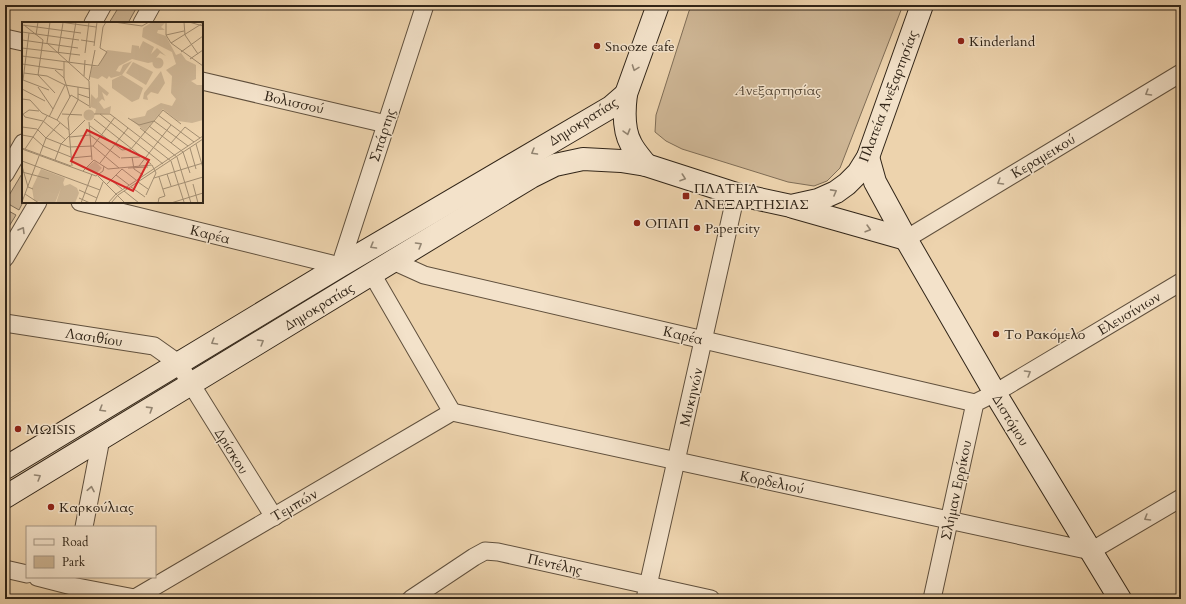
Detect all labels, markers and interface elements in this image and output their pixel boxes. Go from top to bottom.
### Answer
inset map [22,22,203,203]
street label: Πλατεία Ανεξαρτησίας [855,27,922,165]
place label: Kinderland [969,32,1036,51]
marker: Kinderland [956,36,966,46]
place label: Snooze cafe [605,37,675,56]
marker: Snooze cafe [592,41,602,51]
one-way arrow [632,64,640,71]
park label: Ανεξαρτησίας [734,81,821,100]
street label: Βολισσού [262,86,326,119]
one-way arrow [1145,89,1152,96]
street label: Δημοκρατίας [545,93,622,150]
street label: Σπάρτης [365,106,400,164]
one-way arrow [622,128,631,135]
street label: Κεραµεικού [1008,130,1079,183]
one-way arrow [531,148,538,155]
one-way arrow [679,173,686,181]
one-way arrow [997,177,1004,185]
place label: ΠΛΑΤΕΙΑ ΑΝΕΞΑΡΤΗΣΙΑΣ [694,179,809,214]
one-way arrow [830,190,837,197]
marker: ΠΛΑΤΕΙΑ ΑΝΕΞΑΡΤΗΣΙΑΣ [681,191,691,201]
place label: ΟΠΑΠ [645,214,689,233]
marker: ΟΠΑΠ [632,218,642,228]
place label: Papercity [705,219,761,238]
street label: Καρέα [188,220,232,249]
marker: Papercity [692,223,702,233]
one-way arrow [865,224,872,232]
one-way arrow [17,227,24,234]
one-way arrow [370,242,377,249]
one-way arrow [415,242,422,249]
street label: Δημοκρατίας [281,278,358,335]
street label: Ελευσίνιων [1094,287,1164,340]
street label: Καρέα [661,322,705,349]
street label: Λασιθίου [64,324,124,351]
place label: Το Ρακόμελο [1004,325,1086,344]
marker: Το Ρακόμελο [991,329,1001,339]
one-way arrow [211,337,218,344]
one-way arrow [257,339,264,346]
street label: Μυκηνών [675,366,708,428]
one-way arrow [1024,371,1031,378]
street label: Διστόμου [988,391,1033,450]
one-way arrow [99,404,106,412]
one-way arrow [146,407,153,414]
place label: ΜΩISIS [26,420,75,439]
marker: ΜΩISIS [13,424,23,434]
street label: Δρίσκου [210,425,253,478]
street label: Σλήμαν Ερρίκου [937,439,976,542]
street label: Κορδελιού [738,466,806,499]
one-way arrow [34,474,41,481]
street label: Τεμπών [268,484,321,526]
one-way arrow [87,486,95,492]
place label: Καρκούλιας [59,498,134,517]
marker: Καρκούλιας [46,502,56,512]
one-way arrow [1144,513,1151,521]
legend [26,526,156,578]
text: Road [62,534,89,550]
street label: Πεντέλης [526,549,584,580]
text: Park [62,554,86,570]

